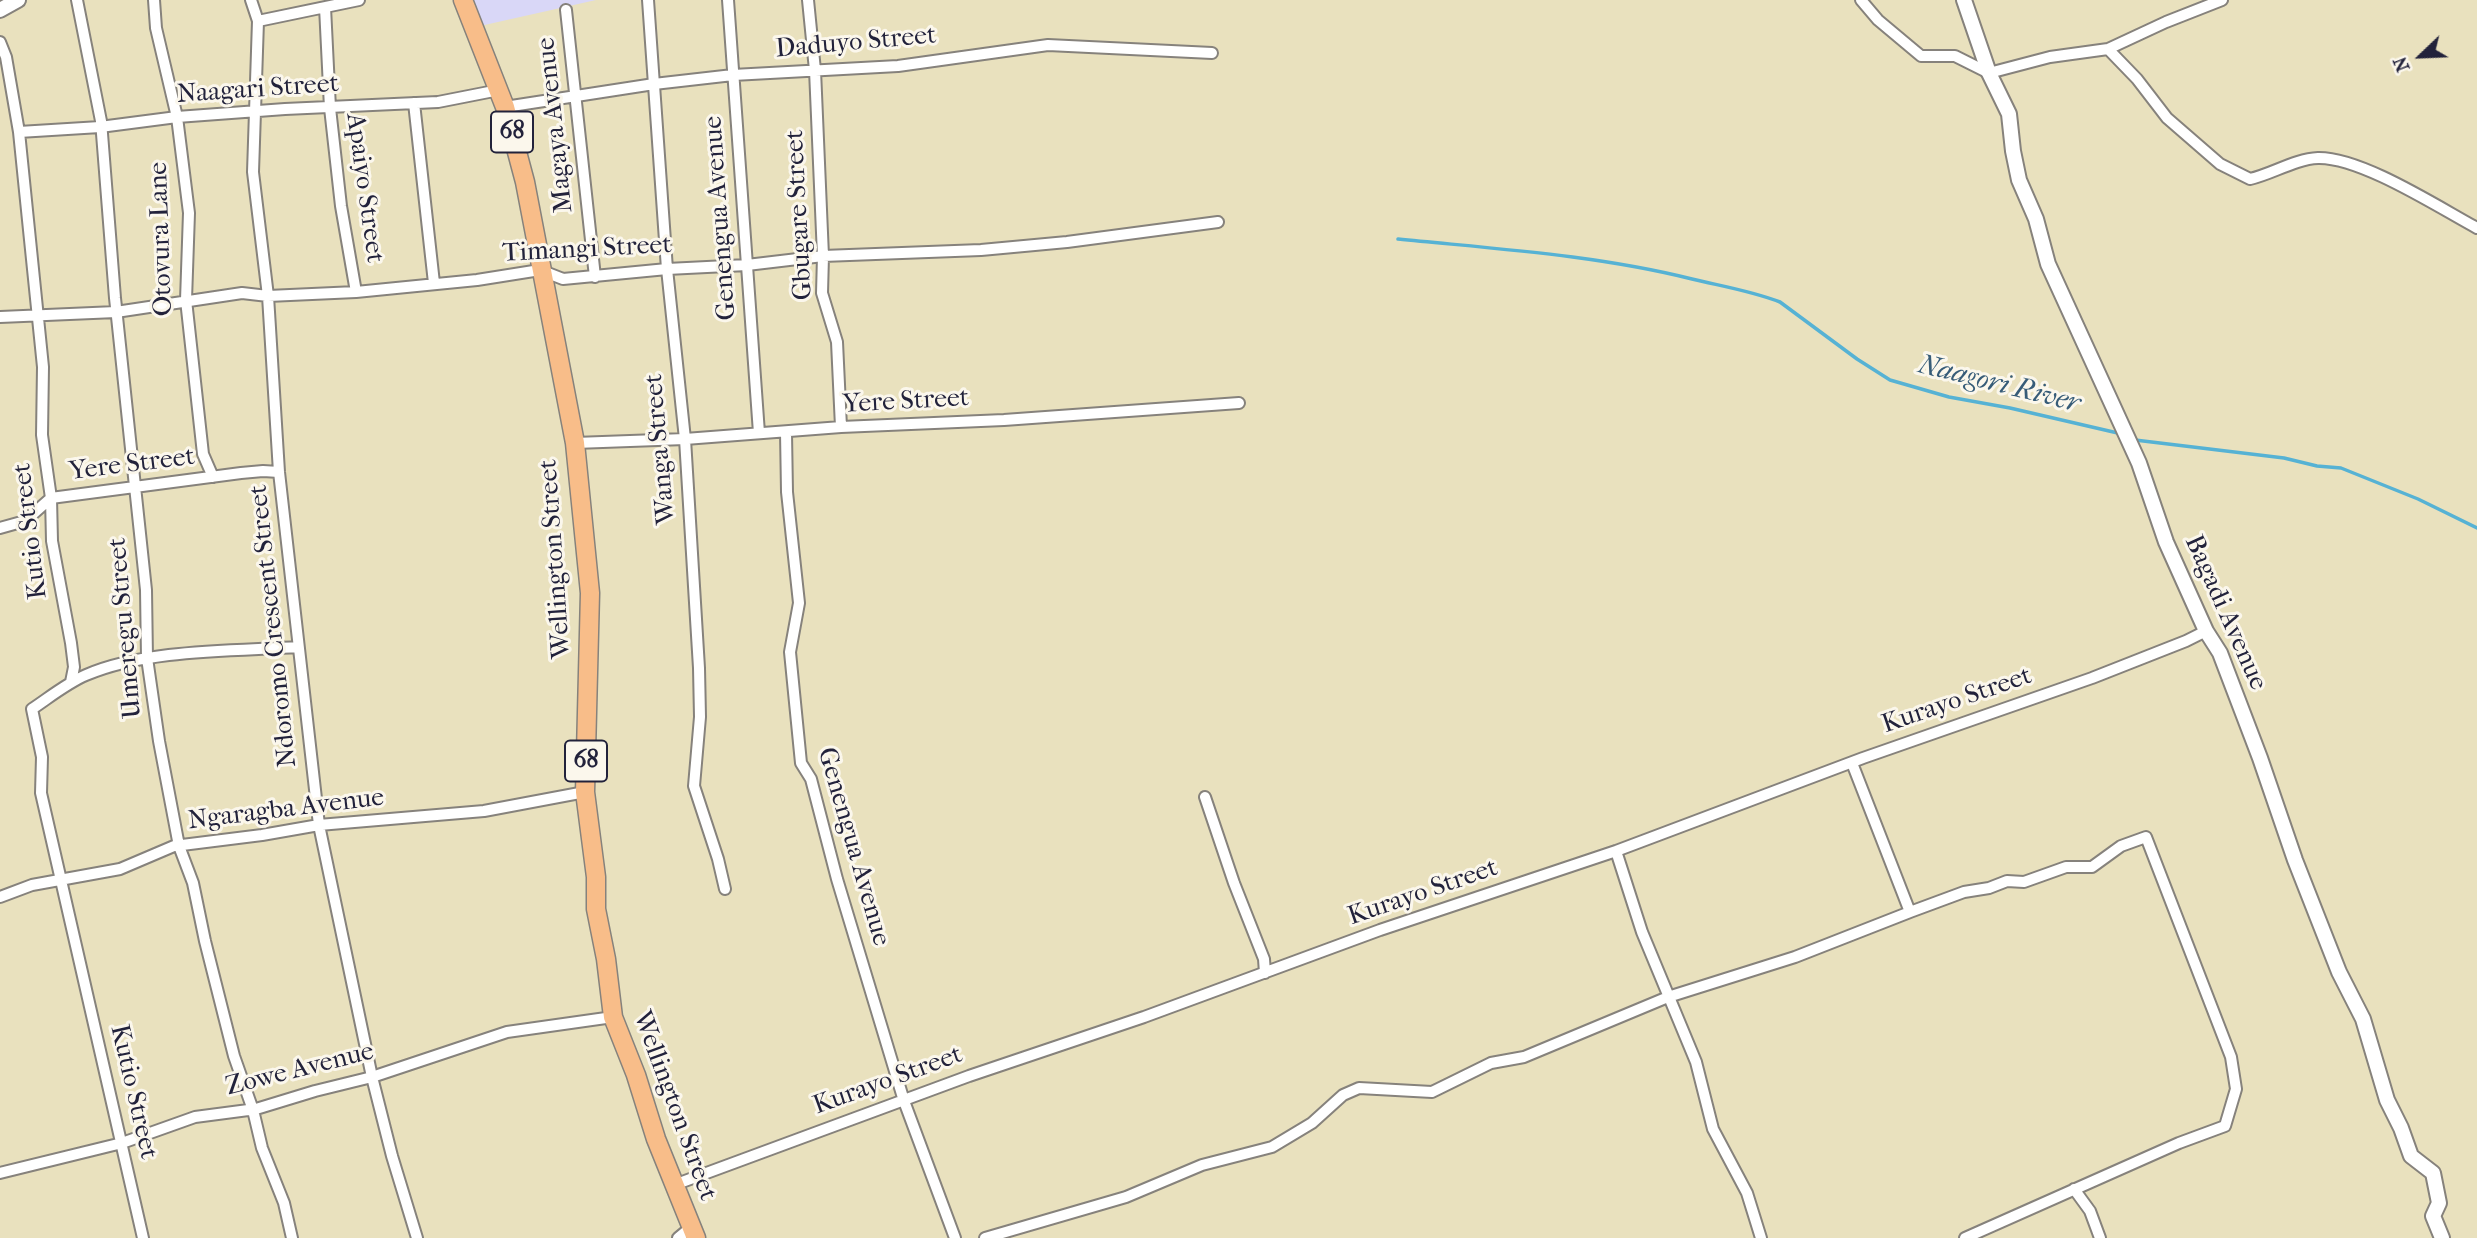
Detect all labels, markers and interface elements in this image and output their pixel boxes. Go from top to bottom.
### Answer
street label: Daduyo Street [774,20,938,66]
north arrow [2386,21,2456,91]
street label: Magaya Avenue [531,36,581,214]
text: N [2389,53,2415,75]
street label: Naagari Street [176,69,340,111]
street label: Apaiyo Street [338,111,390,265]
road number: 68 [491,112,533,152]
street label: Genengua Avenue [698,115,744,321]
street label: Gbugare Street [780,129,820,301]
street label: Otovura Lane [144,161,180,317]
street label: Timangi Street [502,230,672,270]
water label: Naagori River [1915,349,2083,421]
street label: Wanga Street [639,372,683,526]
street label: Yere Street [842,383,970,421]
street label: Yere Street [67,442,197,488]
street label: Wellington Street [533,458,579,660]
street label: Kutio Street [7,461,55,601]
street label: Ndoromo Crescent Street [244,483,304,769]
street label: Bagadi Avenue [2177,531,2273,695]
street label: Umeregu Street [103,536,149,720]
street label: Kurayo Street [1878,661,2036,741]
road number: 68 [565,740,607,782]
street label: Genengua Avenue [810,744,896,950]
street label: Ngaragba Avenue [186,782,386,838]
street label: Kurayo Street [1344,853,1502,933]
street label: Wellington Street [625,1007,723,1205]
street label: Kutio Street [102,1022,164,1162]
street label: Zowe Avenue [223,1037,377,1103]
street label: Kurayo Street [809,1040,967,1122]

